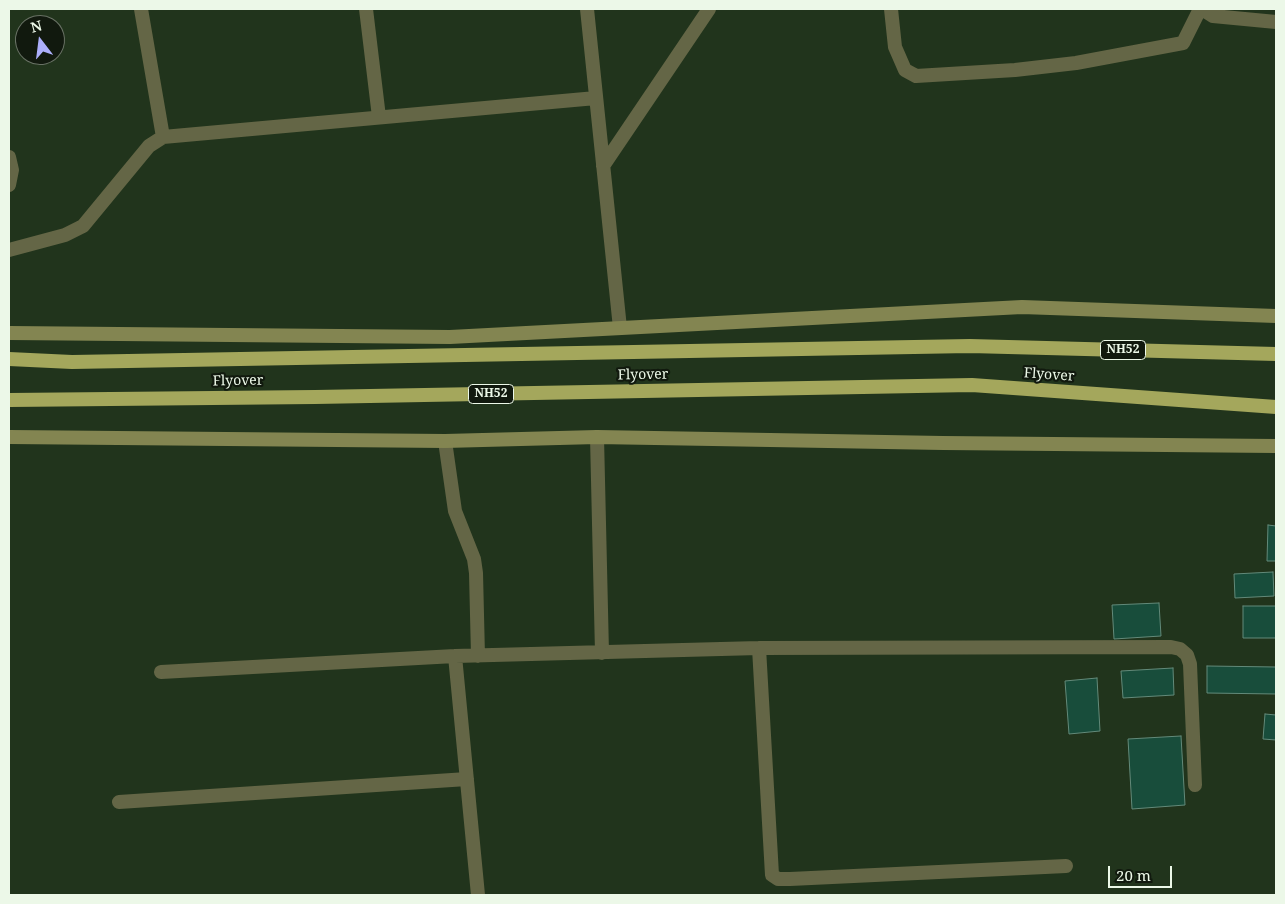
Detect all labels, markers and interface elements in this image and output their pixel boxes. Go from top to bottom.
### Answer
north arrow [15,15,65,65]
text: N [28,15,44,37]
road number: NH52 [1100,340,1146,360]
street label: Flyover [1023,365,1075,385]
street label: Flyover [617,366,669,384]
street label: Flyover [212,372,264,390]
road number: NH52 [468,384,514,404]
scale bar [1110,856,1174,888]
text: 20 m [1116,865,1151,885]

